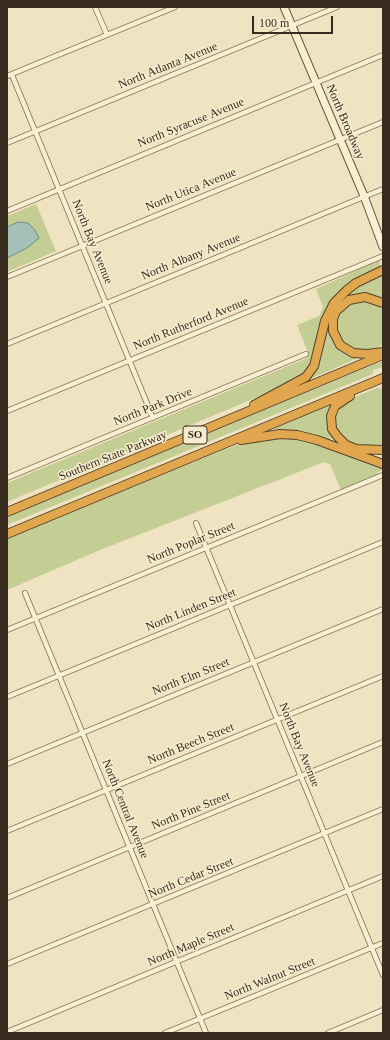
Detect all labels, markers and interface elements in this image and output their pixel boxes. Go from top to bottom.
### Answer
scale bar [254,8,335,34]
text: 100 m [259,16,289,30]
street label: North Atlanta Avenue [116,40,220,92]
street label: North Broadway [323,82,367,162]
street label: North Syracuse Avenue [136,95,246,151]
street label: North Utica Avenue [144,165,238,215]
street label: North Bay Avenue [69,198,115,286]
street label: North Albany Avenue [139,231,243,283]
street label: North Rutherford Avenue [131,294,251,354]
street label: North Park Drive [112,385,194,429]
road number: SO [183,426,207,444]
street label: Southern State Parkway [57,428,169,484]
street label: North Poplar Street [145,519,237,567]
street label: North Linden Street [144,585,238,635]
street label: North Elm Street [150,655,232,699]
street label: North Bay Avenue [276,701,322,789]
street label: North Beech Street [146,720,236,768]
street label: North Central Avenue [99,757,151,861]
street label: North Pine Street [150,789,232,833]
street label: North Cedar Street [146,854,236,902]
street label: North Maple Street [146,920,236,970]
street label: North Walnut Street [223,954,317,1004]

